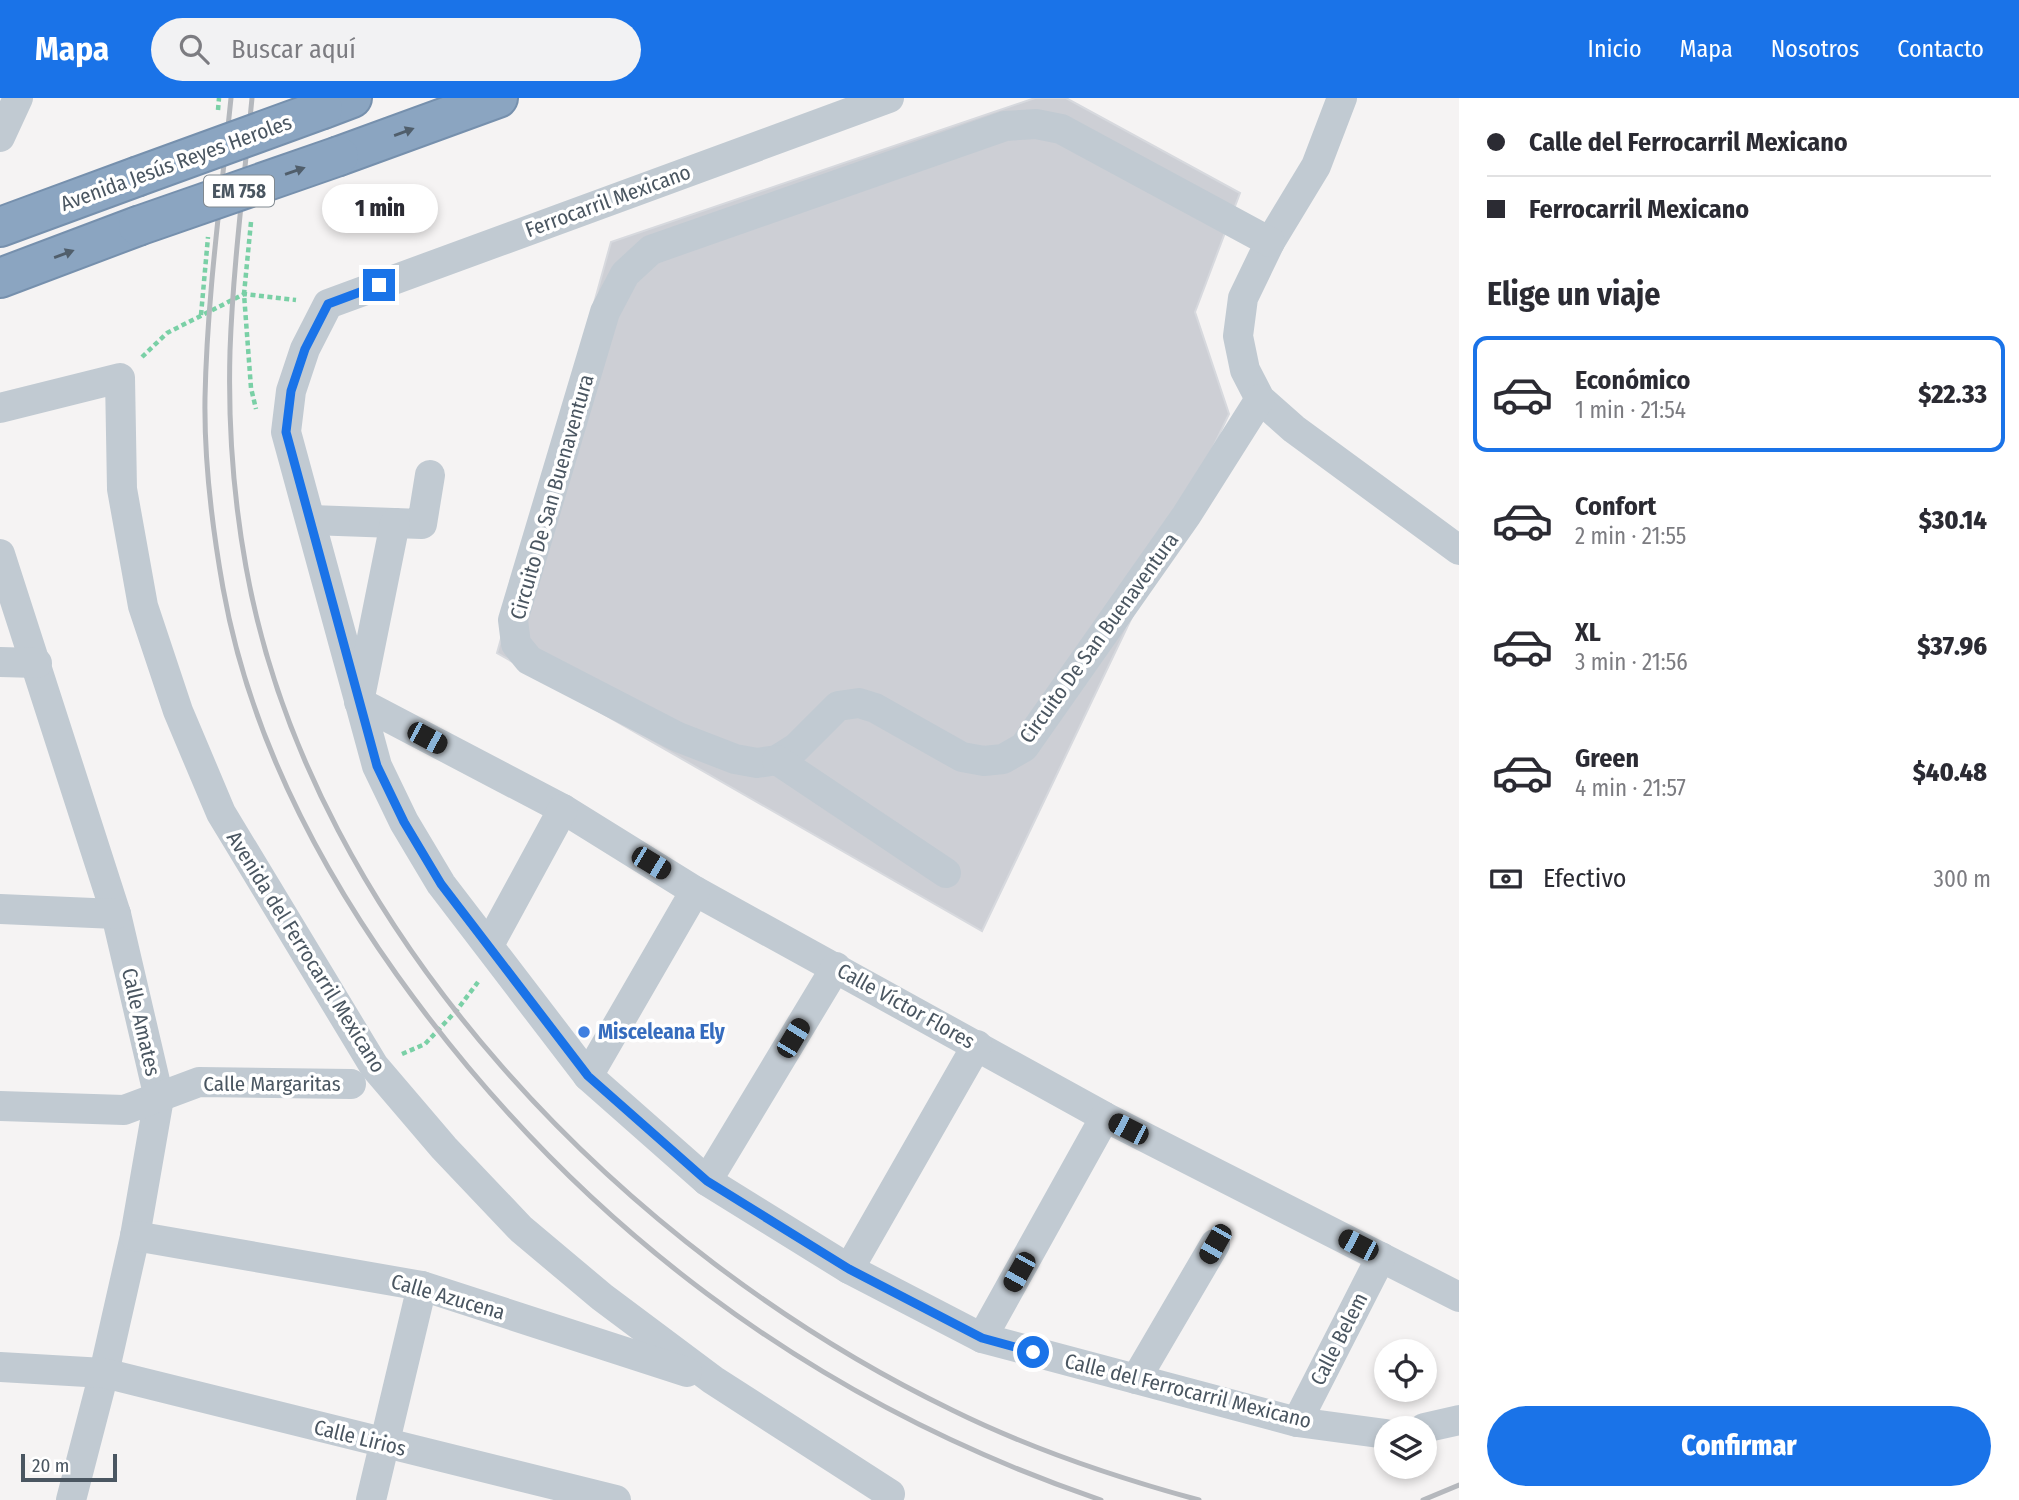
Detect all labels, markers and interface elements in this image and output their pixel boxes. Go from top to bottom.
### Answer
search box [151,18,641,81]
text: Mapa [35,29,109,69]
icon: search [175,30,213,68]
text: Buscar aquí [231,34,356,65]
text: Inicio [1588,35,1642,63]
text: Mapa [1680,35,1733,63]
text: Nosotros [1771,35,1859,63]
text: Contacto [1897,35,1984,63]
street label: Avenida Jesús Reyes Heroles [57,109,295,217]
one-way arrow [393,126,414,137]
text: Calle del Ferrocarril Mexicano [1529,127,1848,158]
street label: Ferrocarril Mexicano [522,159,694,243]
one-way arrow [284,165,305,176]
road number: EM 758 [204,176,274,206]
callout: 1 min [321,184,437,232]
text: 1 min [355,194,405,222]
text: Ferrocarril Mexicano [1529,194,1749,225]
one-way arrow [53,248,74,259]
route end [363,269,395,301]
text: Elige un viaje [1487,275,1660,313]
icon: car [1491,363,1554,426]
text: Económico [1575,365,1690,396]
street label: Circuito De San Buenaventura [505,371,599,623]
text: $22.33 [1918,379,1987,410]
text: 1 min · 21:54 [1575,396,1686,424]
icon: car [1491,489,1554,552]
text: Confort [1575,491,1656,522]
text: $30.14 [1919,505,1987,536]
text: 2 min · 21:55 [1575,522,1686,550]
street label: Circuito De San Buenaventura [1014,528,1184,748]
icon: car [1491,615,1554,678]
text: XL [1575,617,1601,648]
text: $37.96 [1917,631,1987,662]
text: 3 min · 21:56 [1575,648,1688,676]
car [404,719,451,757]
icon: car [1491,741,1554,804]
text: Green [1575,743,1639,774]
text: $40.48 [1913,757,1987,788]
text: 4 min · 21:57 [1575,774,1686,802]
street label: Avenida del Ferrocarril Mexicano [221,826,391,1078]
car [628,843,675,883]
icon: cash [1487,860,1525,898]
text: Efectivo [1543,863,1627,894]
text: 300 m [1934,865,1991,893]
street label: Calle Víctor Flores [833,957,979,1055]
street label: Calle Amates [116,965,166,1079]
car [774,1015,813,1061]
place label: Misceleana Ely [598,1019,726,1045]
marker: Misceleana Ely [576,1024,592,1040]
street label: Calle Margaritas [203,1071,341,1097]
car [1105,1110,1152,1148]
car [1196,1221,1235,1267]
car [1335,1226,1382,1264]
car [1000,1249,1039,1295]
street label: Calle Azucena [388,1268,508,1326]
street label: Calle Belem [1305,1288,1373,1390]
route start [1017,1336,1049,1368]
map controls [1374,1339,1437,1479]
button: locate [1374,1339,1437,1402]
street label: Calle del Ferrocarril Mexicano [1062,1348,1314,1434]
button: Confirmar [1487,1406,1991,1486]
street label: Calle Lirios [311,1414,409,1462]
button: layers [1374,1416,1437,1479]
scale bar [21,1451,117,1483]
text: 20 m [32,1454,69,1477]

